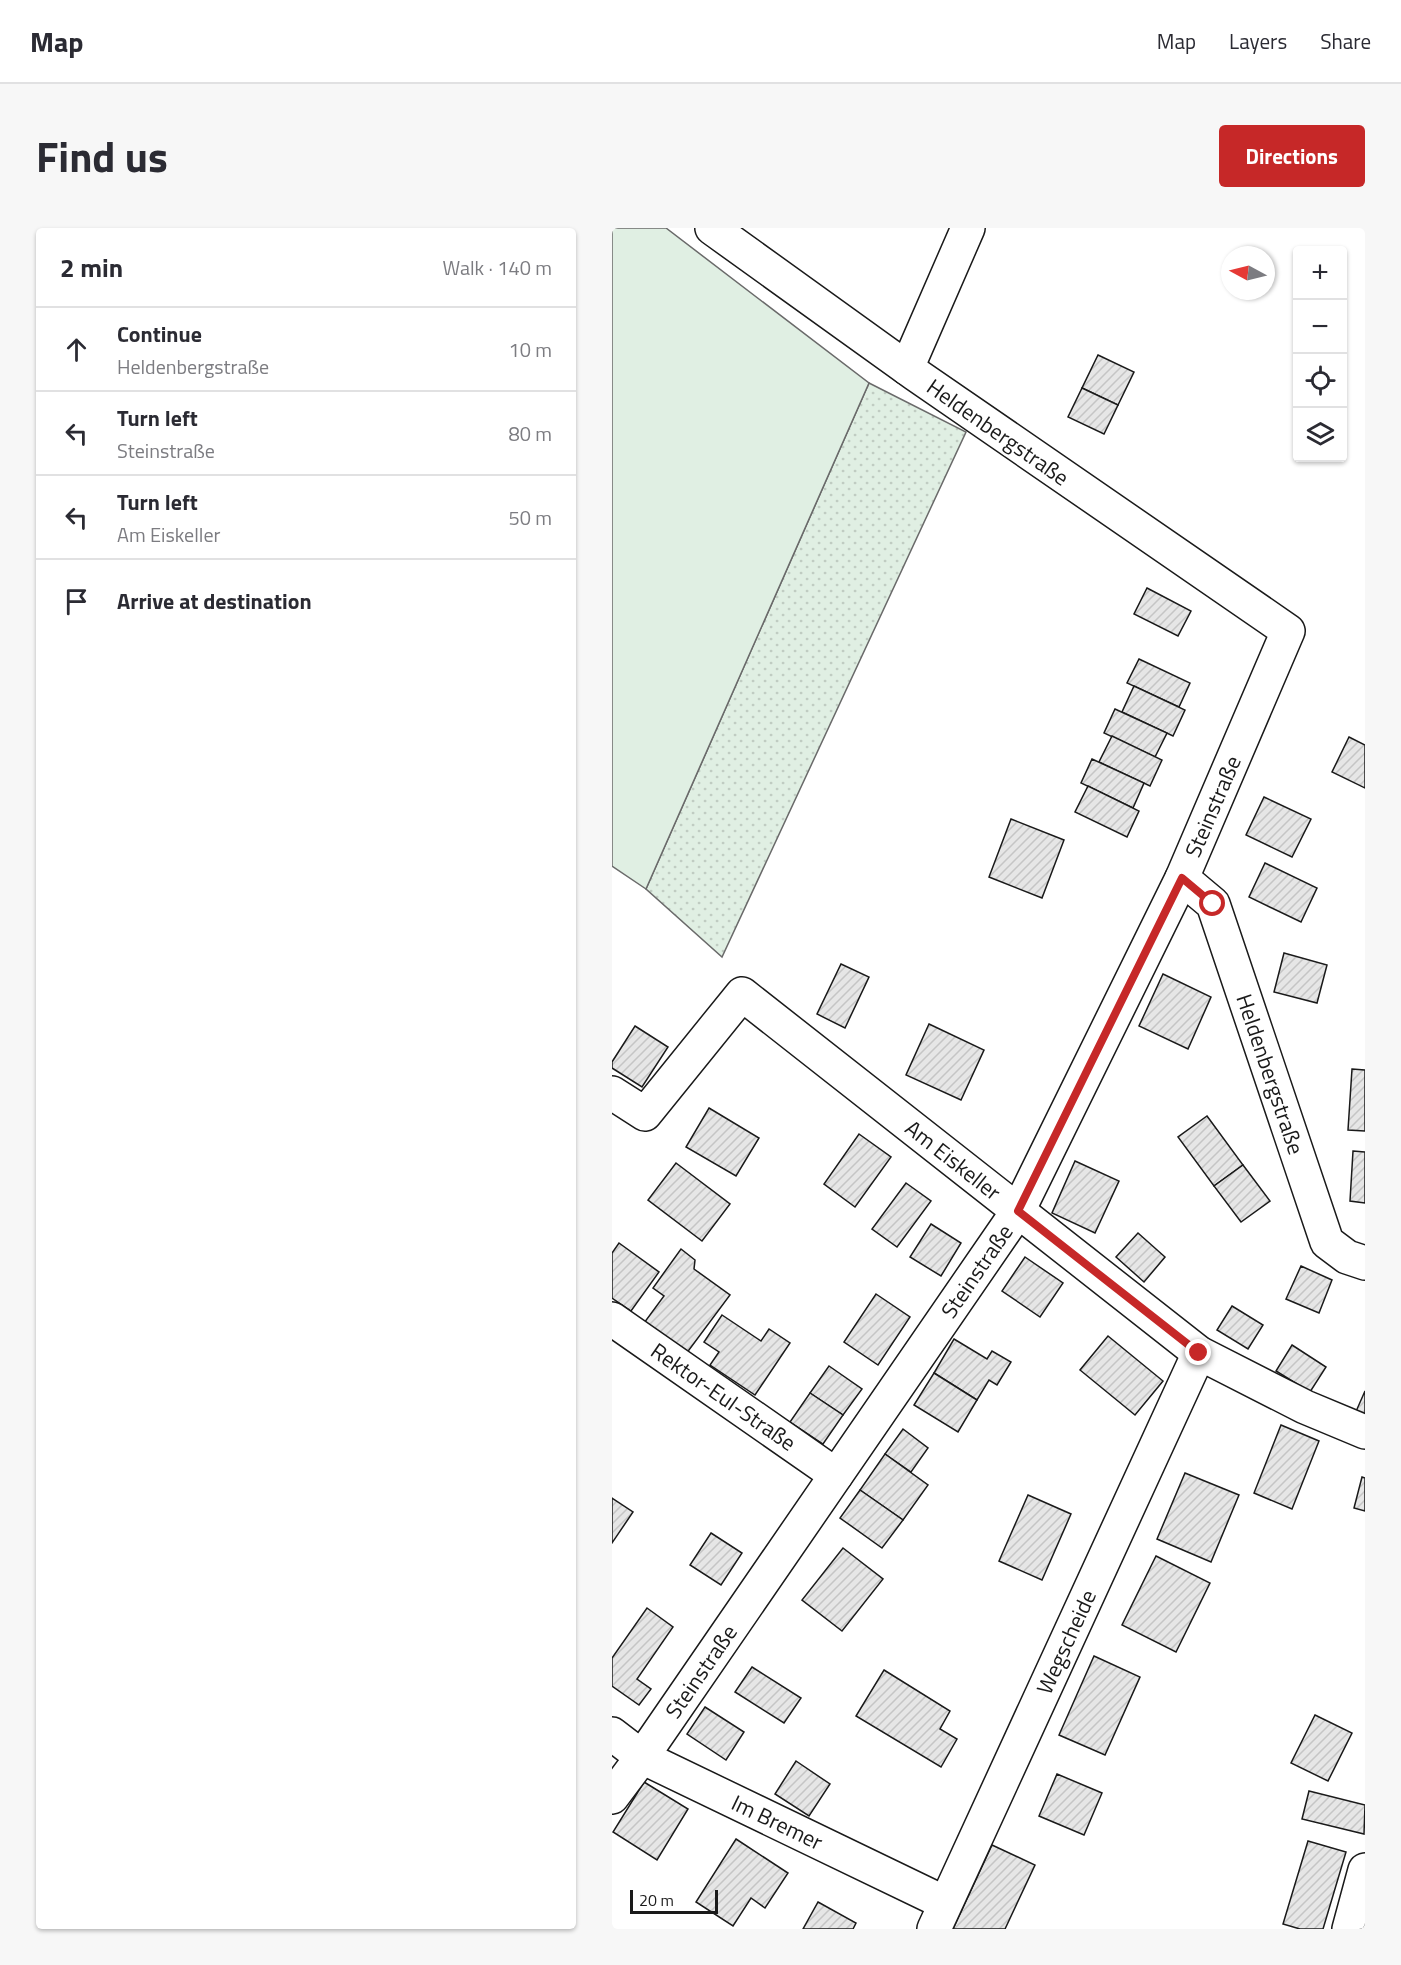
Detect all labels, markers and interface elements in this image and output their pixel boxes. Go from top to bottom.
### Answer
text: Map [30,20,84,63]
text: Map [1157,25,1196,57]
text: Layers [1229,25,1287,57]
text: Share [1320,25,1371,57]
text: Find us [36,124,168,188]
button: Directions [1219,125,1365,187]
north arrow [1221,246,1275,300]
map controls [1293,246,1347,462]
button: + [1293,246,1347,300]
text: 2 min [60,248,123,287]
text: Walk · 140 m [443,252,552,283]
button: − [1293,300,1347,354]
text: Continue [117,317,202,351]
icon: ahead [60,333,93,366]
text: 10 m [508,334,552,365]
text: Heldenbergstraße [117,351,269,382]
button: locate [1293,354,1347,408]
street label: Heldenbergstraße [920,370,1076,494]
text: Turn left [117,401,198,435]
button: layers [1293,408,1347,462]
icon: left [60,417,93,450]
text: 80 m [508,418,552,449]
text: Steinstraße [117,435,215,466]
text: Turn left [117,485,198,519]
icon: left [60,501,93,534]
text: 50 m [508,502,552,533]
text: Am Eiskeller [117,519,220,550]
text: Arrive at destination [117,584,312,618]
icon: arrive [60,585,93,618]
street label: Steinstraße [1176,750,1250,863]
route start [1199,890,1225,916]
street label: Heldenbergstraße [1228,989,1313,1159]
street label: Am Eiskeller [898,1111,1009,1209]
street label: Steinstraße [932,1217,1021,1325]
street label: Rektor-Eul-Straße [644,1334,803,1459]
route end [1185,1339,1211,1365]
street label: Wegscheide [1027,1584,1105,1700]
street label: Steinstraße [656,1617,746,1725]
street label: Im Bremer [726,1786,829,1859]
scale bar [630,1887,718,1914]
text: 20 m [639,1888,674,1912]

